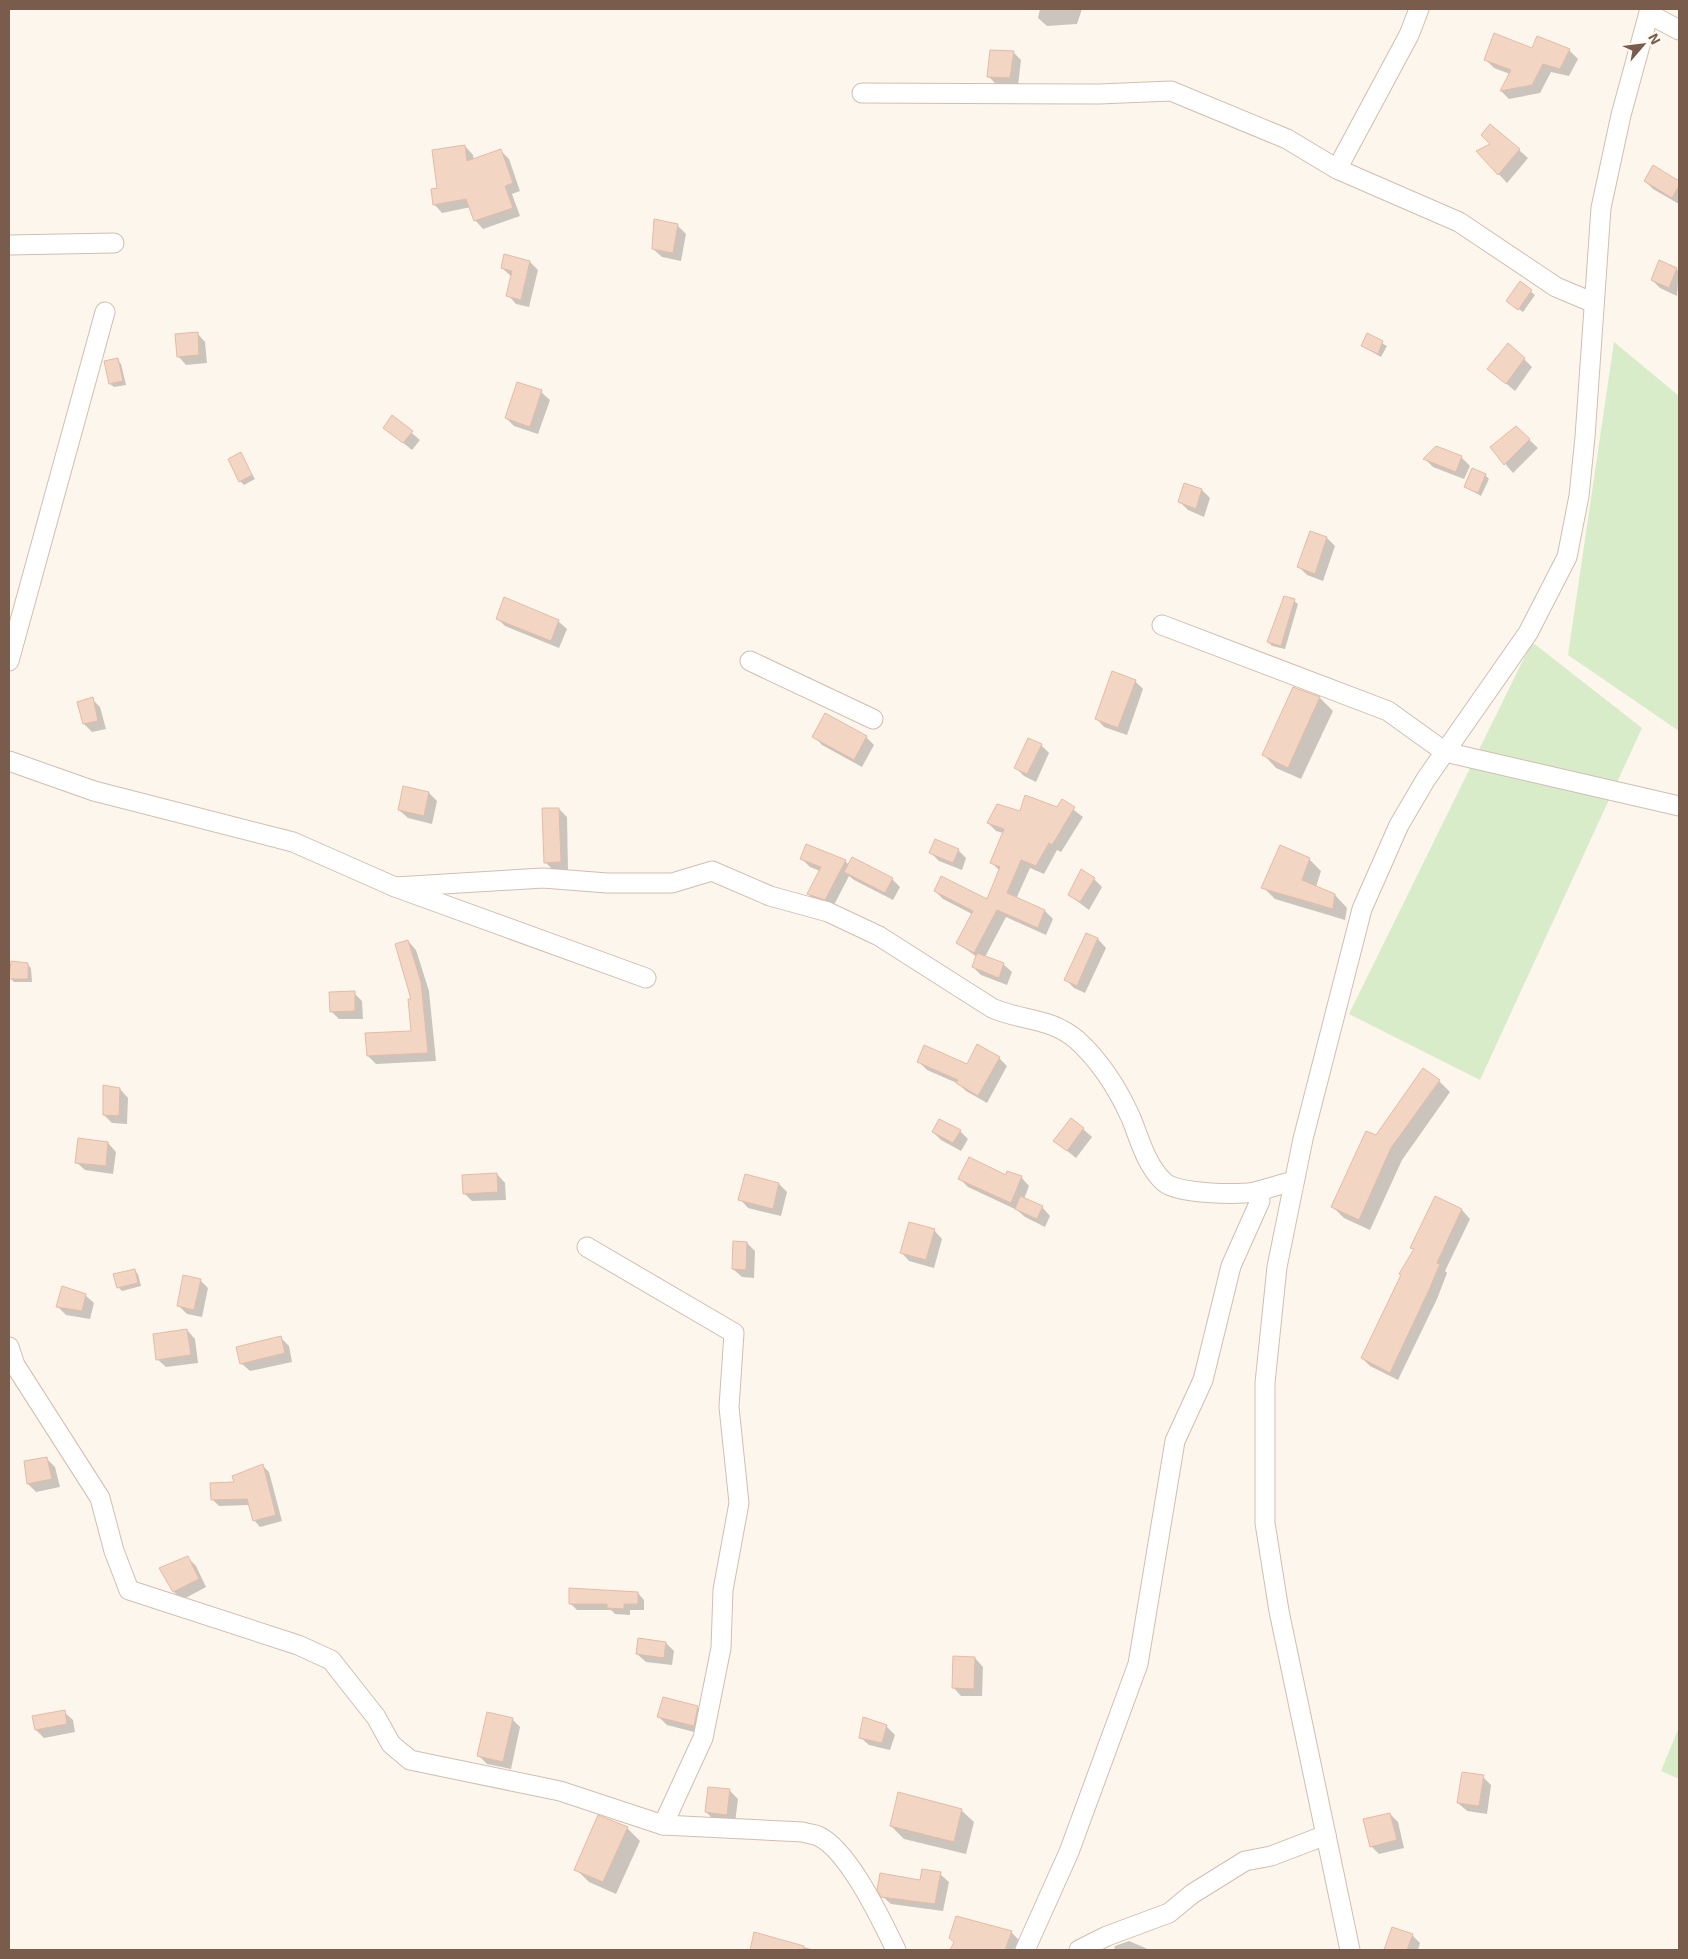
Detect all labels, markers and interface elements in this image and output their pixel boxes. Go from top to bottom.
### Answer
north arrow [1618,20,1668,70]
text: N [1645,30,1665,47]

